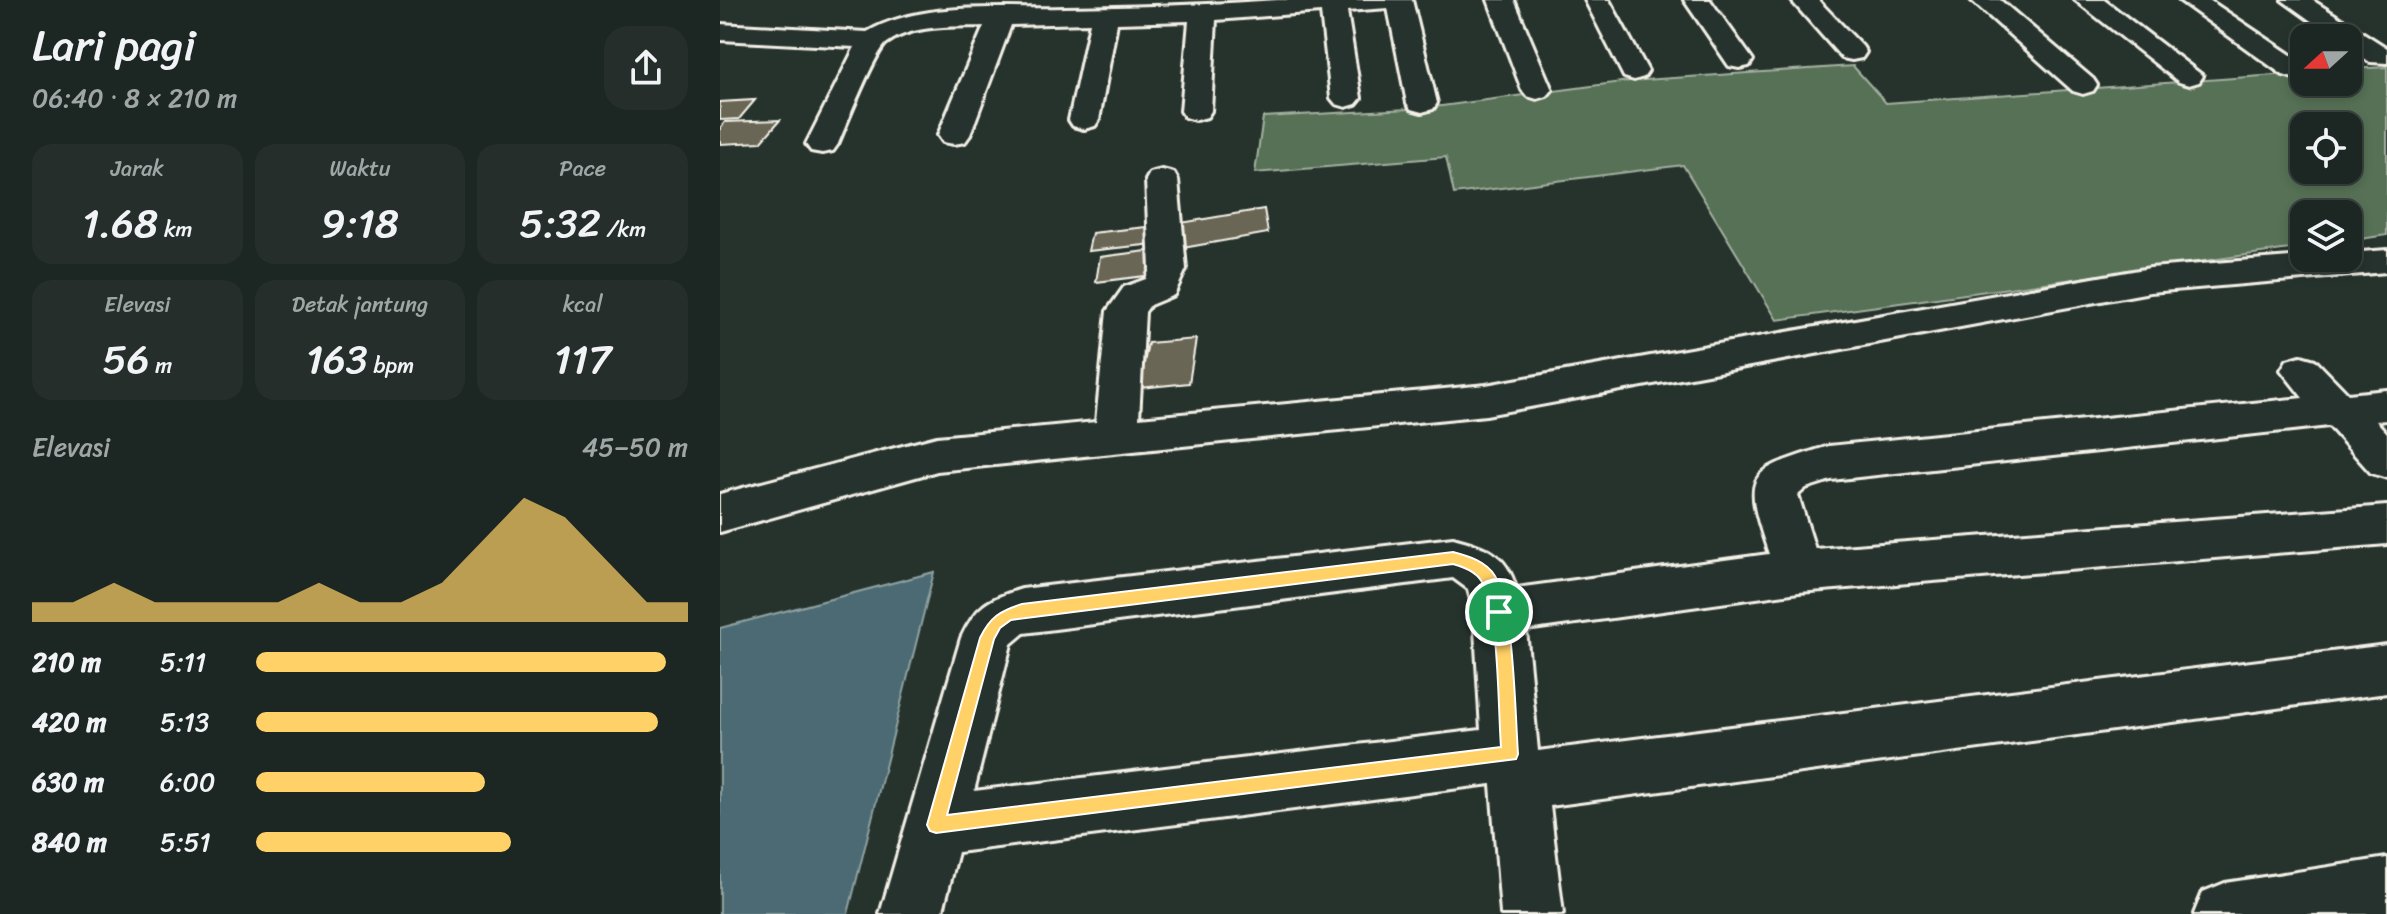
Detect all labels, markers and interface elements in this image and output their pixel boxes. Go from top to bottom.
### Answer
text: Lari pagi [32,6,196,84]
north arrow [2290,24,2362,96]
map controls [2290,24,2362,272]
button: share [604,26,688,110]
text: 06:40 · 8 × 210 m [32,75,237,121]
button: locate [2290,112,2362,184]
text: Jarak [111,149,164,188]
text: Waktu [329,149,391,188]
text: Pace [559,149,606,188]
text: 1.68 [82,188,158,259]
text: 9:18 [321,188,399,259]
text: 5:32 [519,188,601,259]
button: layers [2290,200,2362,272]
text: km [158,210,193,249]
text: /km [601,210,646,249]
text: Elevasi [104,285,170,324]
text: Detak jantung [292,285,428,324]
text: kcal [563,285,603,324]
text: 56 [102,324,150,395]
text: 163 [306,324,368,395]
text: 117 [554,324,611,395]
text: m [150,346,172,385]
text: bpm [368,346,414,385]
text: Elevasi [32,424,110,470]
text: 45–50 m [582,424,688,470]
pin [1465,578,1533,646]
icon: arrive [1477,590,1521,634]
text: 210 m [32,639,101,685]
text: 5:11 [160,639,206,685]
text: 420 m [32,699,106,745]
text: 5:13 [160,699,209,745]
text: 630 m [32,759,104,805]
text: 6:00 [160,759,215,805]
text: 840 m [32,819,107,865]
text: 5:51 [160,819,211,865]

